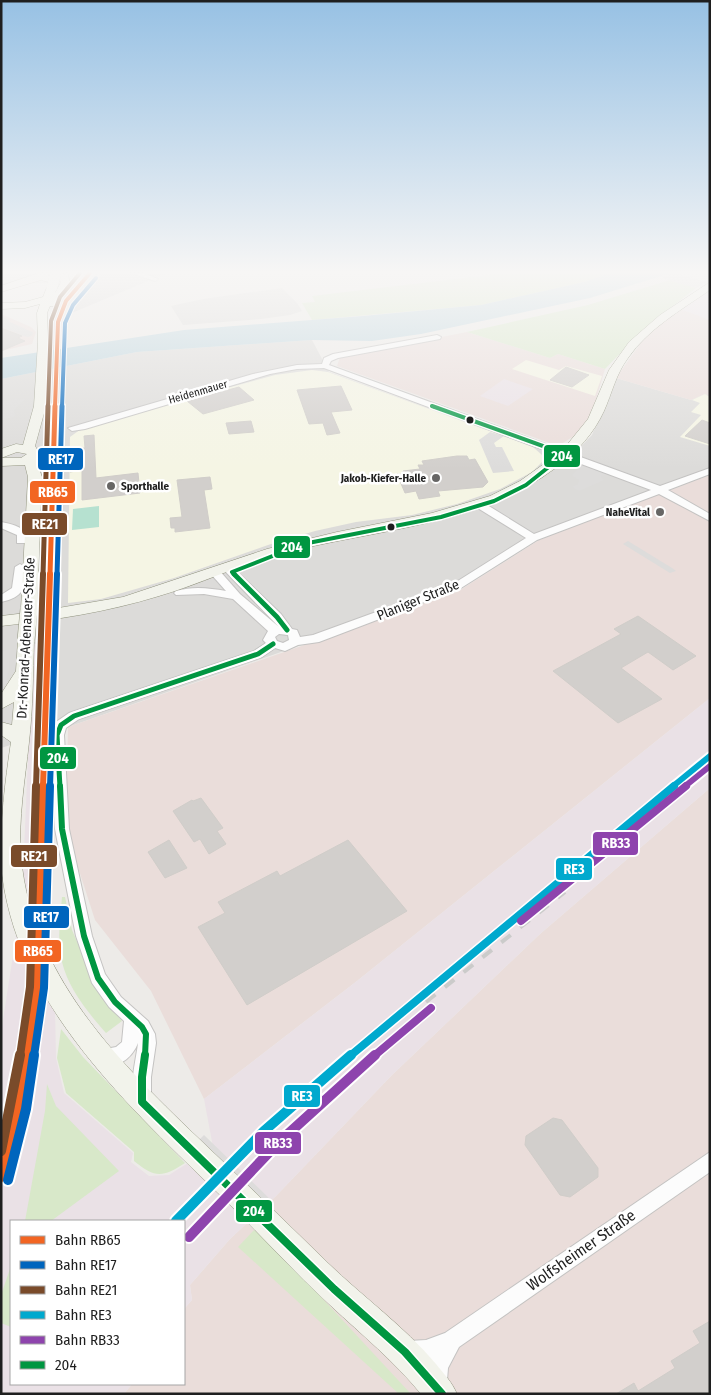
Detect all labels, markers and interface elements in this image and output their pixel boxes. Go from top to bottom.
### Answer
street label: Heidenmauer [167,377,229,407]
unlabelled marker [465,415,475,425]
line badge: 204 [543,444,581,468]
line badge: RE17 [37,447,84,471]
text: 204 [550,448,573,465]
text: RE17 [48,451,74,468]
place label: Jakob-Kiefer-Halle [340,472,426,485]
marker: Jakob-Kiefer-Halle [430,472,442,484]
line badge: RB65 [29,480,76,504]
marker: Sporthalle [105,480,117,492]
place label: Sporthalle [121,480,170,493]
text: RB65 [38,484,68,501]
place label: NaheVital [606,506,651,519]
marker: NaheVital [654,506,666,518]
line badge: RE21 [21,512,68,536]
text: RE21 [32,516,58,533]
unlabelled marker [386,522,396,532]
line badge: 204 [273,535,311,559]
text: 204 [280,539,303,556]
street label: Dr.-Konrad-Adenauer-Straße [13,557,39,719]
street label: Planiger Straße [374,576,462,624]
line badge: 204 [39,746,77,770]
text: 204 [46,750,69,767]
line badge: RB33 [592,831,639,856]
text: RB33 [602,835,631,852]
line badge: RE21 [10,844,58,868]
text: RE21 [21,848,47,865]
line badge: RE3 [555,857,593,881]
text: RE3 [563,861,585,878]
line badge: RE17 [23,905,70,929]
text: RE17 [33,909,59,926]
line badge: RB65 [14,939,62,963]
text: RB65 [23,943,53,960]
line badge: RE3 [283,1084,321,1108]
text: RE3 [291,1088,313,1105]
line badge: RB33 [254,1131,302,1155]
text: RB33 [264,1135,293,1152]
line badge: 204 [235,1199,273,1223]
text: 204 [242,1203,265,1220]
street label: Wolfsheimer Straße [523,1205,639,1295]
legend [10,1220,185,1385]
text: Bahn RB65 [55,1231,121,1249]
text: Bahn RE17 [55,1256,117,1274]
text: Bahn RE21 [55,1281,117,1299]
text: Bahn RE3 [55,1306,112,1324]
text: Bahn RB33 [55,1331,120,1349]
text: 204 [55,1356,77,1374]

